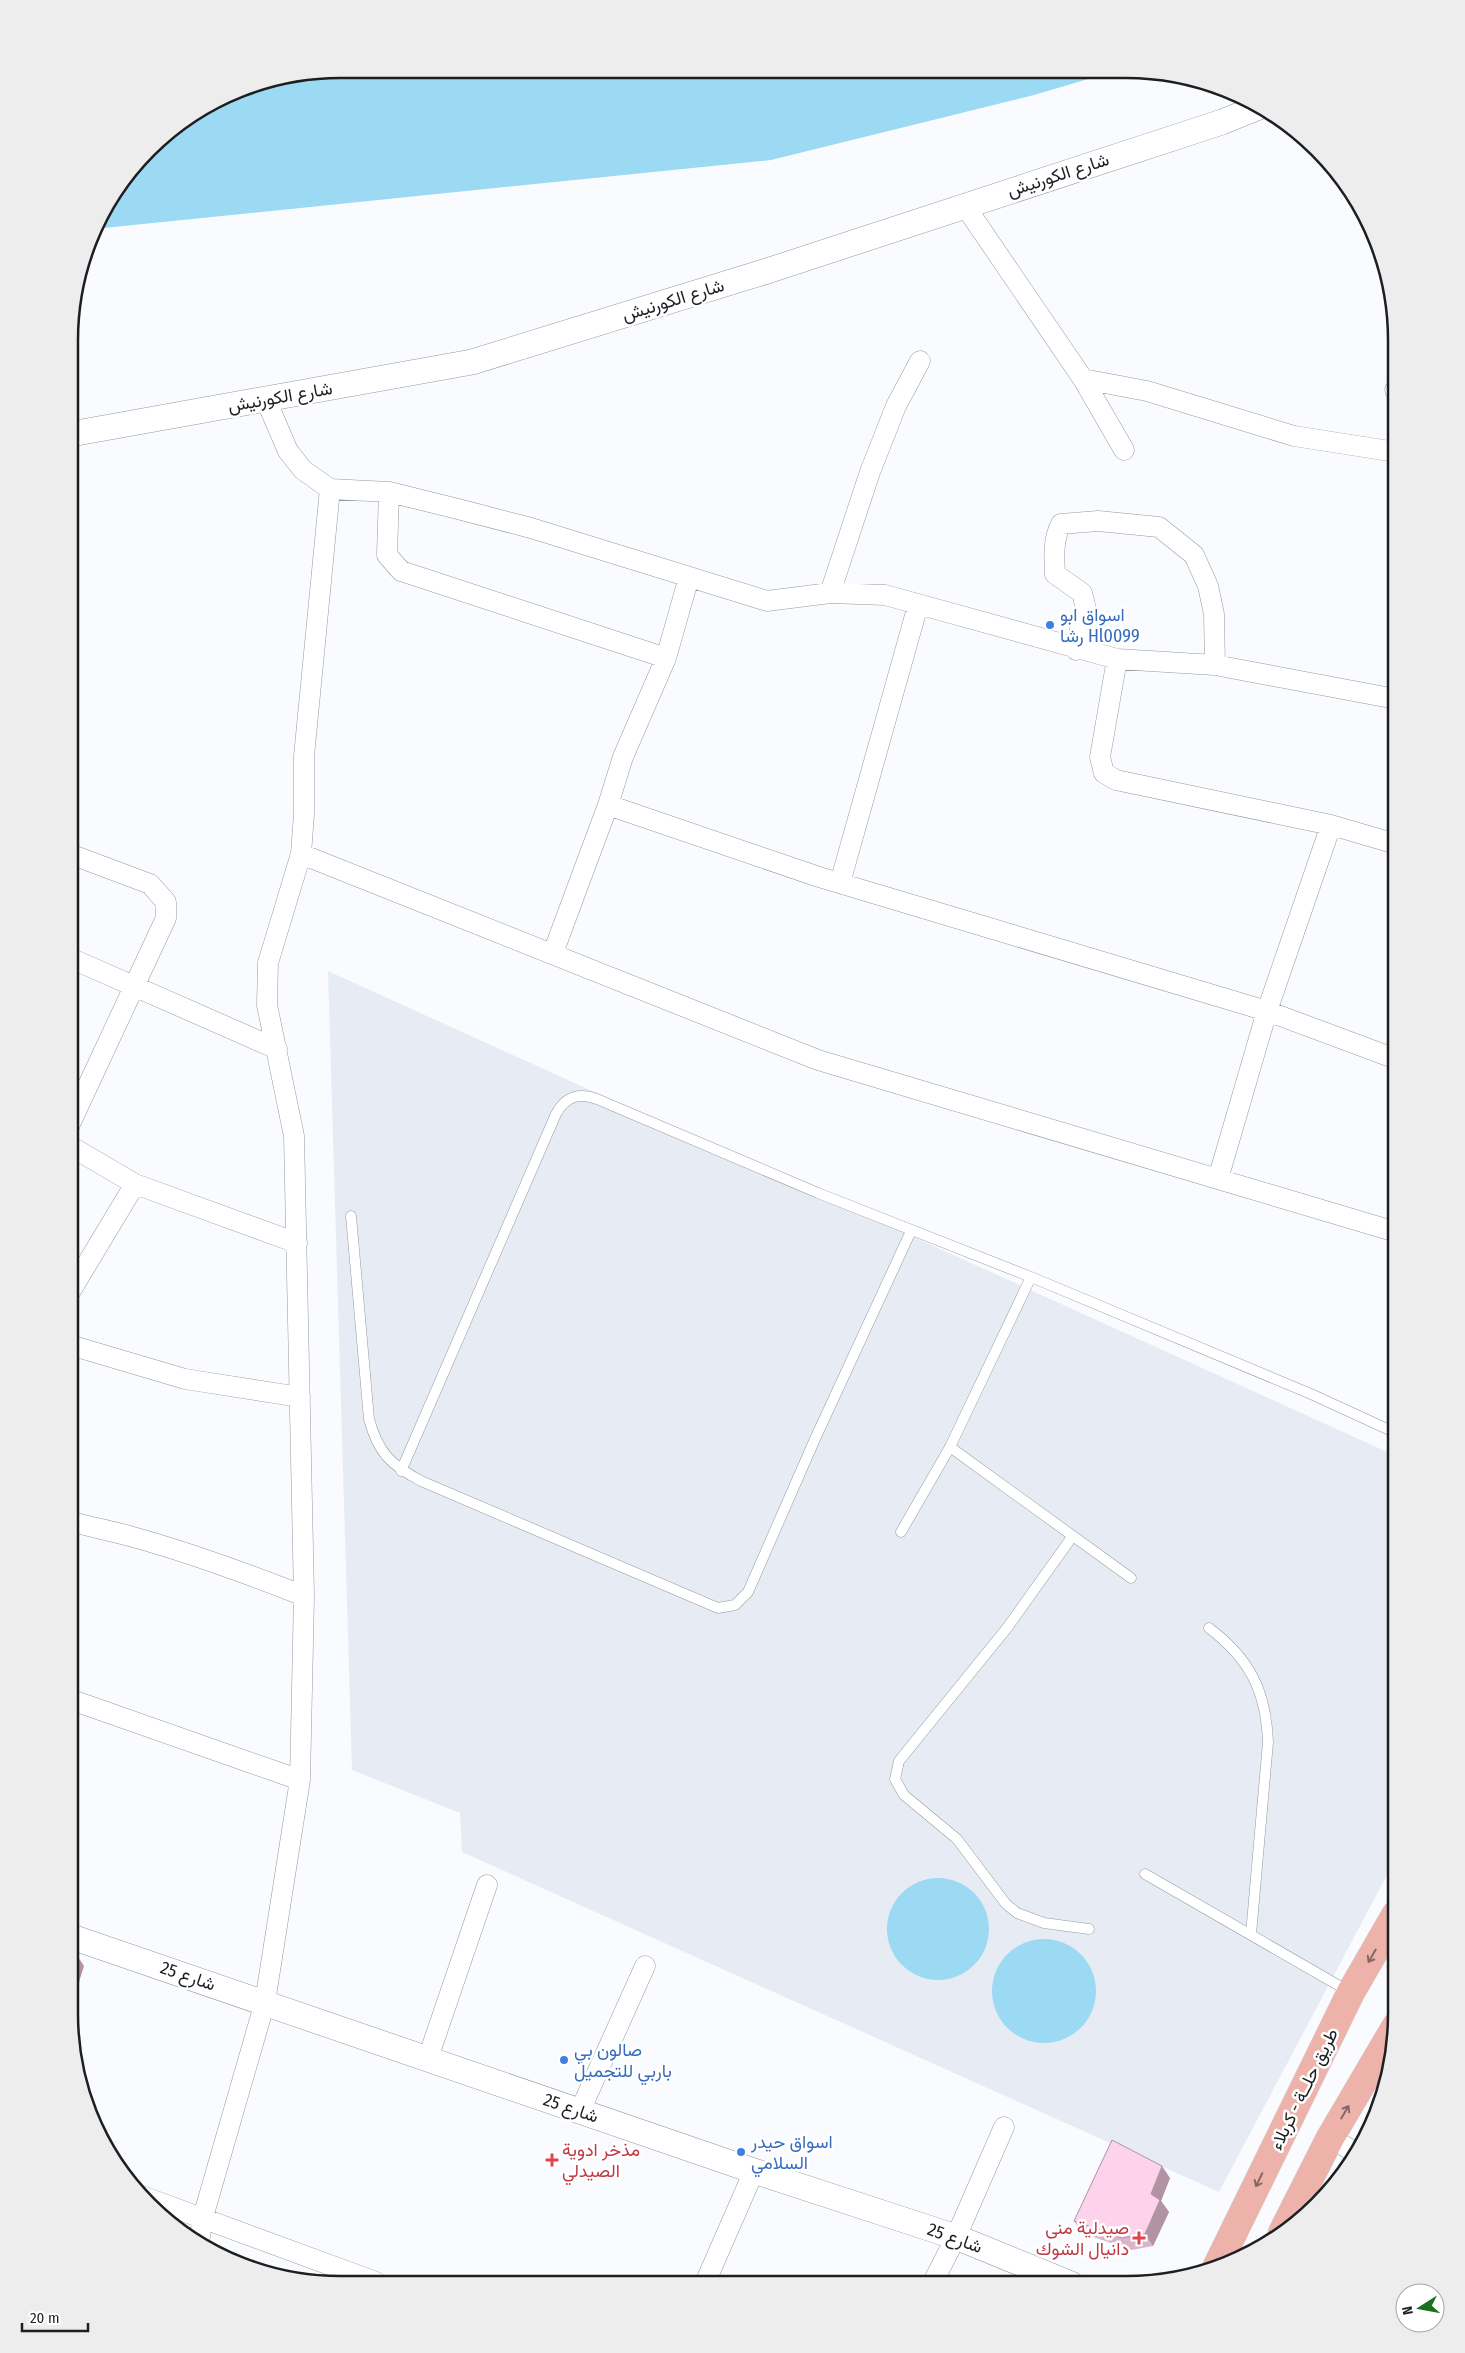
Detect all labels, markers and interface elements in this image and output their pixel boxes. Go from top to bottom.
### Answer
street label: شارع الكورنيش [1004,148,1112,203]
street label: شارع الكورنيش [619,274,727,327]
street label: شارع الكورنيش [226,377,334,418]
place label: اسواق ابو رشا Hl0099 [1060,604,1140,647]
marker: اسواق ابو رشا Hl0099 [1044,619,1056,631]
one-way arrow [1366,1949,1376,1963]
street label: شارع 25 [157,1956,218,1997]
street label: طريق حلــة - كربلاء [1265,2025,1343,2153]
place label: صالون بي باربي للتجميل [574,2039,672,2086]
marker: صالون بي باربي للتجميل [558,2054,570,2066]
street label: شارع 25 [540,2088,601,2129]
one-way arrow [1340,2106,1350,2120]
place label: اسواق حيدر السلامي [750,2131,833,2178]
place label: مذخر ادوية الصيدلي [562,2139,640,2186]
marker: اسواق حيدر السلامي [735,2146,747,2158]
marker: مذخر ادوية الصيدلي [546,2154,558,2166]
one-way arrow [1254,2172,1264,2187]
place label: صيدلية منى دانيال الشوك [1036,2217,1129,2260]
street label: شارع 25 [924,2218,985,2259]
marker: صيدلية منى دانيال الشوك [1133,2232,1145,2244]
north arrow [1395,2283,1445,2333]
scale bar [22,2300,89,2332]
text: N [1399,2305,1417,2316]
text: 20 m [30,2309,60,2327]

